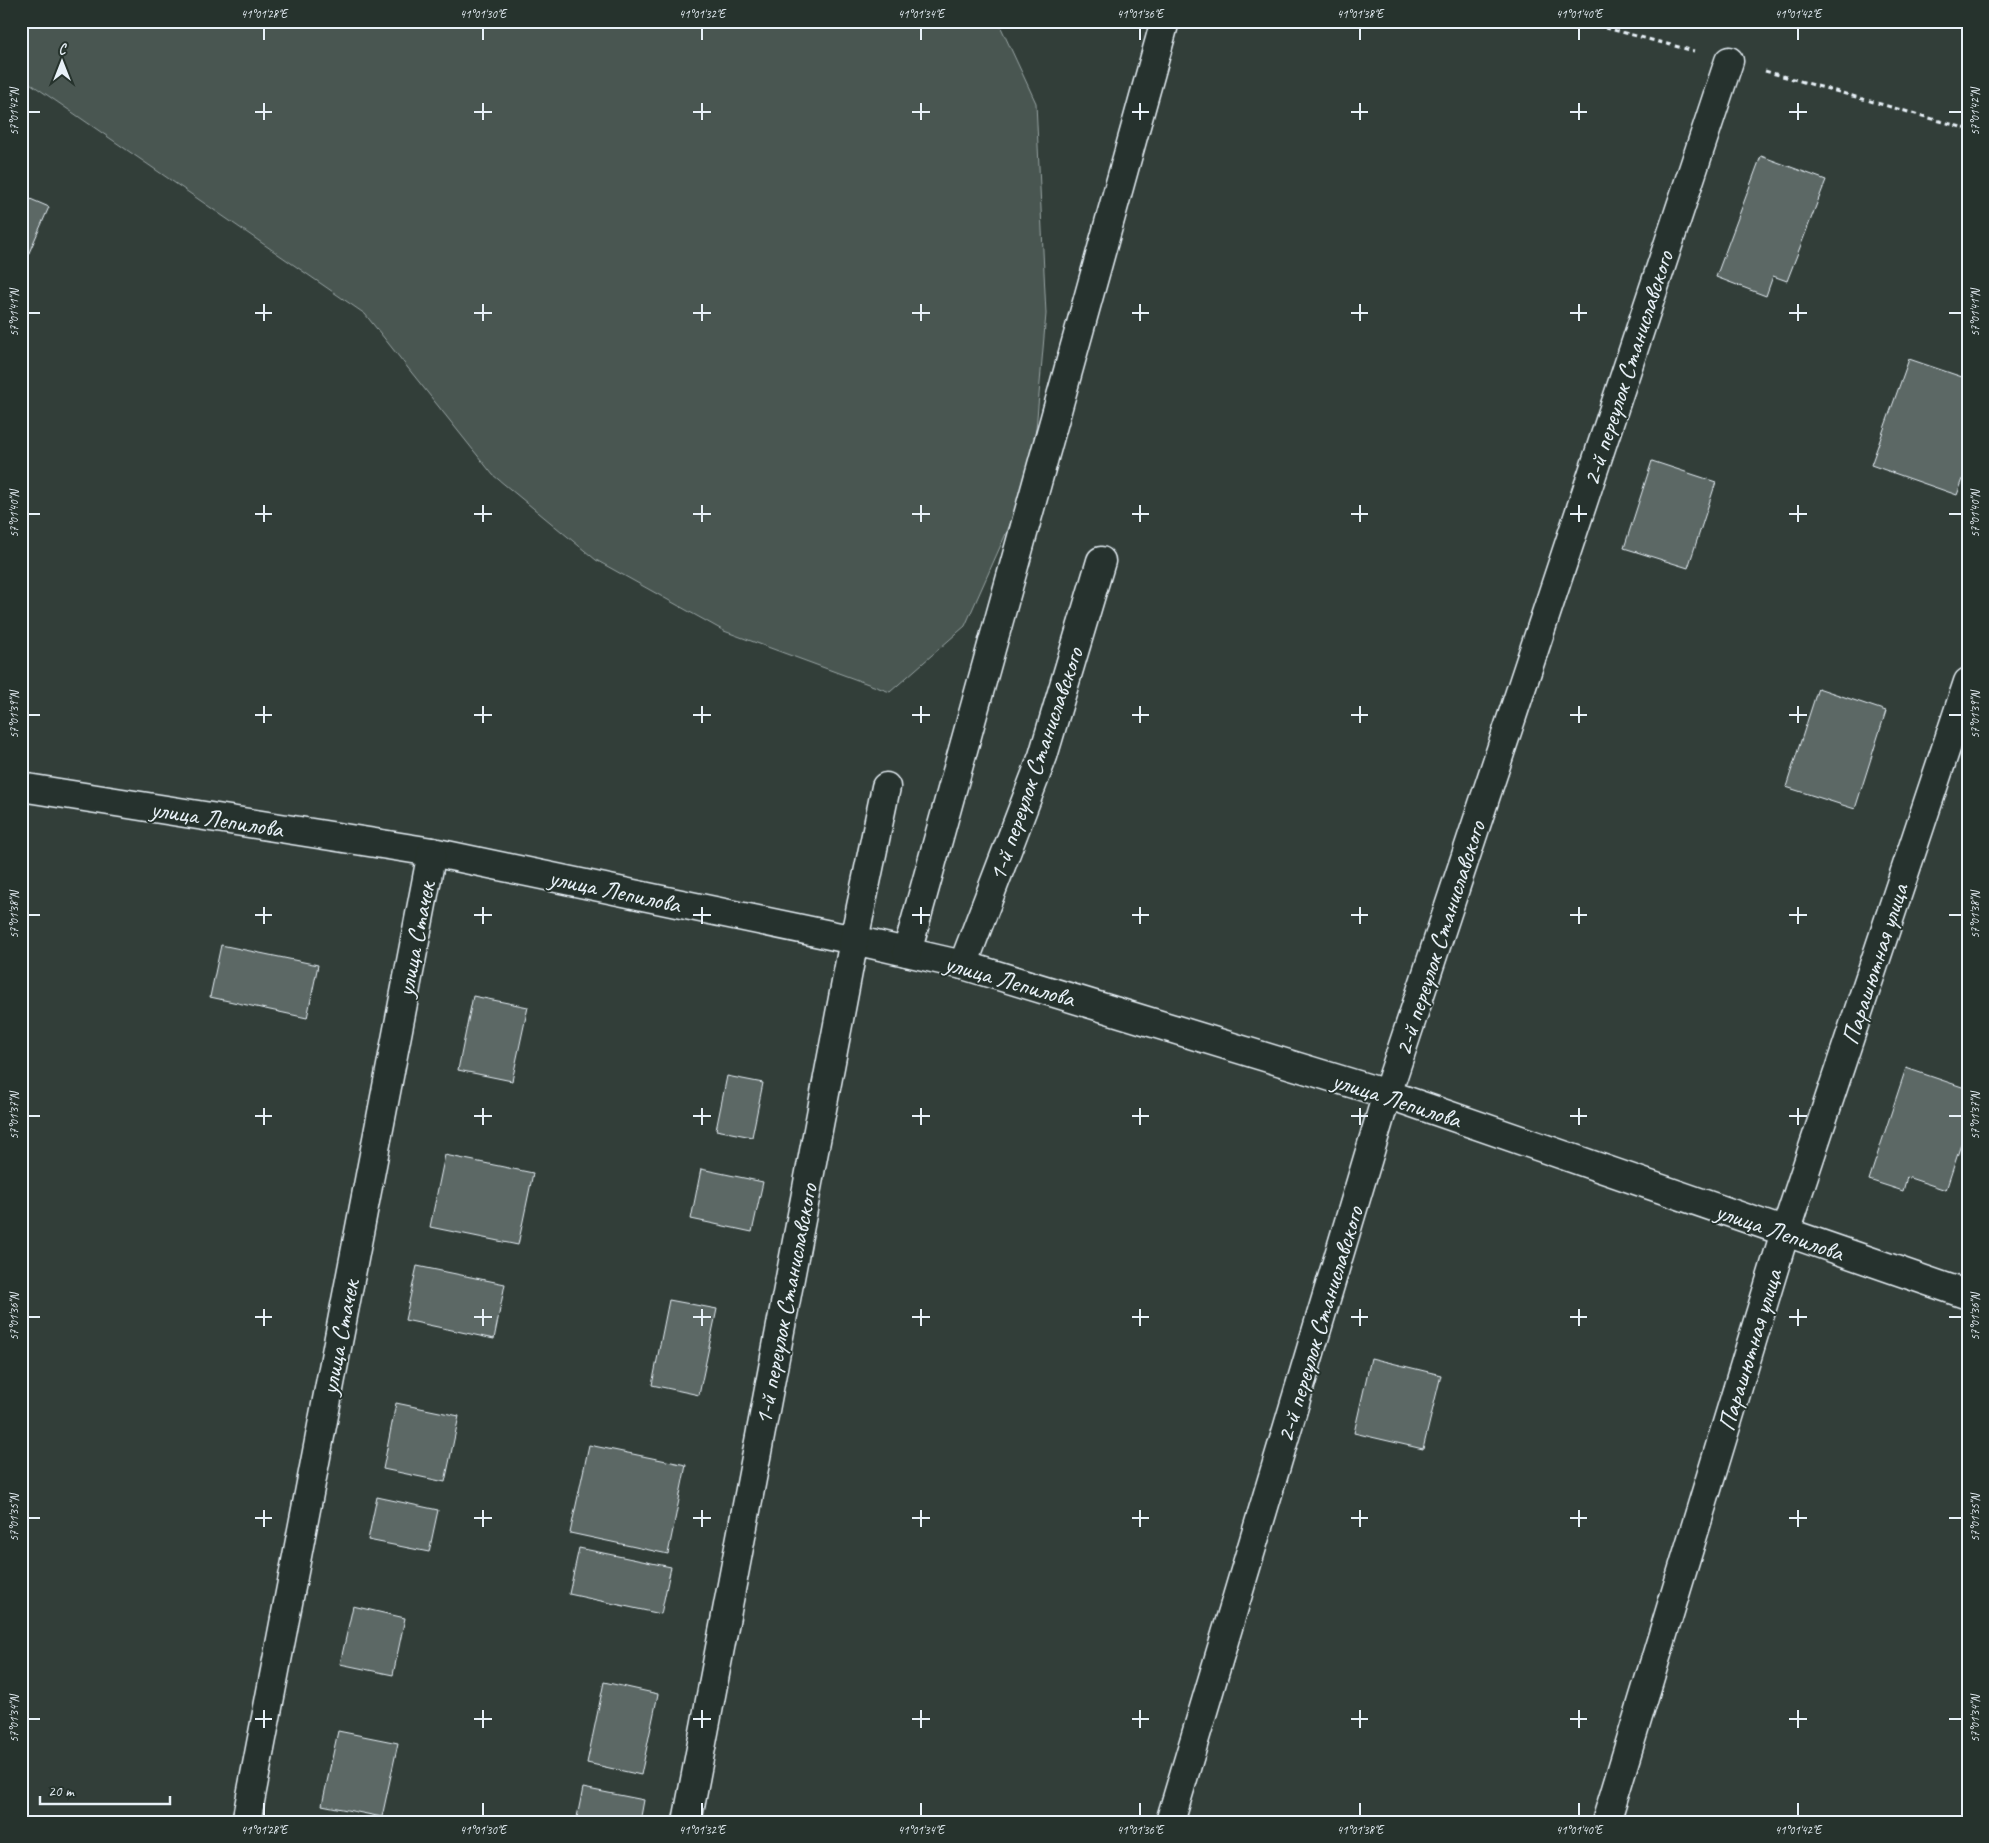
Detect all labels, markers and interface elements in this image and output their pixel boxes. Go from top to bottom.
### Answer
text: 41°01'28"E [241,6,289,22]
text: 41°01'30"E [460,6,508,22]
text: 41°01'32"E [679,6,727,22]
text: 41°01'34"E [898,6,946,22]
text: 41°01'36"E [1117,6,1165,22]
text: 41°01'38"E [1337,6,1385,22]
text: 41°01'40"E [1556,6,1604,22]
text: 41°01'42"E [1775,6,1823,22]
north arrow [38,38,88,88]
text: С [59,41,68,58]
text: 57°01'42"N [6,87,22,136]
text: 57°01'42"N [1967,87,1983,136]
street label: 2-й переулок Станиславского [1575,246,1681,490]
text: 57°01'41"N [6,288,22,337]
text: 57°01'41"N [1967,288,1983,337]
text: 57°01'40"N [6,489,22,538]
text: 57°01'40"N [1967,489,1983,538]
street label: 1-й переулок Станиславского [981,642,1091,885]
text: 57°01'39"N [6,690,22,739]
text: 57°01'39"N [1967,690,1983,739]
street label: улица Лепилова [146,792,287,846]
street label: 2-й переулок Станиславского [1387,816,1493,1060]
street label: улица Лепилова [544,861,685,921]
street label: улица Стачек [389,877,443,1001]
street label: Парашютная улица [1834,878,1917,1049]
text: 57°01'38"N [6,890,22,939]
text: 57°01'38"N [1967,890,1983,939]
street label: улица Лепилова [939,947,1080,1015]
street label: улица Лепилова [1326,1063,1467,1136]
text: 57°01'37"N [6,1091,22,1140]
text: 57°01'37"N [1967,1091,1983,1140]
street label: 1-й переулок Станиславского [747,1180,825,1427]
street label: улица Лепилова [1709,1194,1850,1269]
street label: 2-й переулок Станиславского [1269,1201,1371,1446]
street label: Парашютная улица [1710,1264,1790,1435]
street label: улица Стачек [313,1275,367,1399]
text: 57°01'36"N [6,1292,22,1341]
text: 57°01'36"N [1967,1292,1983,1341]
text: 57°01'35"N [6,1493,22,1542]
text: 57°01'35"N [1967,1493,1983,1542]
text: 57°01'34"N [6,1694,22,1743]
text: 57°01'34"N [1967,1694,1983,1743]
scale bar [40,1773,170,1805]
text: 20 m [48,1782,75,1801]
text: 41°01'28"E [241,1822,289,1838]
text: 41°01'30"E [460,1822,508,1838]
text: 41°01'32"E [679,1822,727,1838]
text: 41°01'34"E [898,1822,946,1838]
text: 41°01'36"E [1117,1822,1165,1838]
text: 41°01'38"E [1337,1822,1385,1838]
text: 41°01'40"E [1556,1822,1604,1838]
text: 41°01'42"E [1775,1822,1823,1838]

